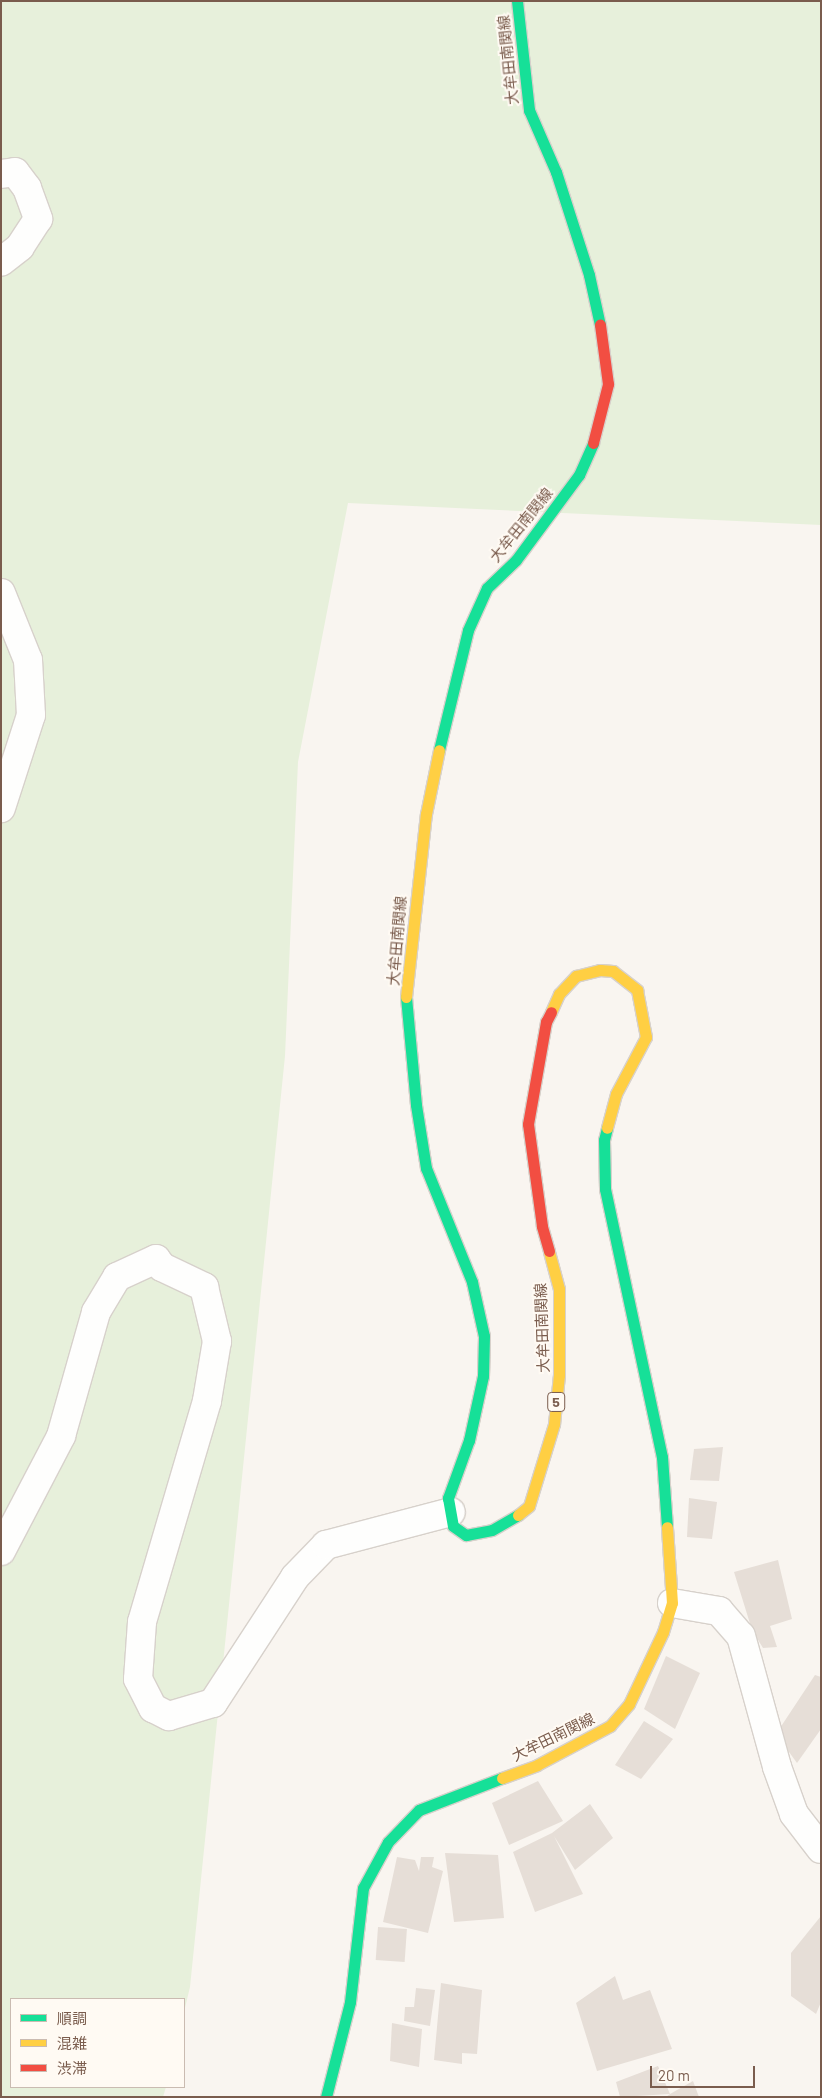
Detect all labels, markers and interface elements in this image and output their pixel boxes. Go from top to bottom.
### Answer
street label: 大牟田南関線 [494,14,522,106]
street label: 大牟田南関線 [486,484,556,566]
street label: 大牟田南関線 [384,895,410,987]
street label: 大牟田南関線 [531,1283,553,1373]
road number: 5 [546,1390,566,1414]
street label: 大牟田南関線 [509,1709,597,1765]
legend [10,1998,185,2088]
text: 順調 [57,2009,87,2027]
text: 混雑 [57,2034,87,2052]
scale bar [652,2056,757,2088]
text: 渋滞 [57,2059,87,2077]
text: 20 m [658,2066,690,2084]

